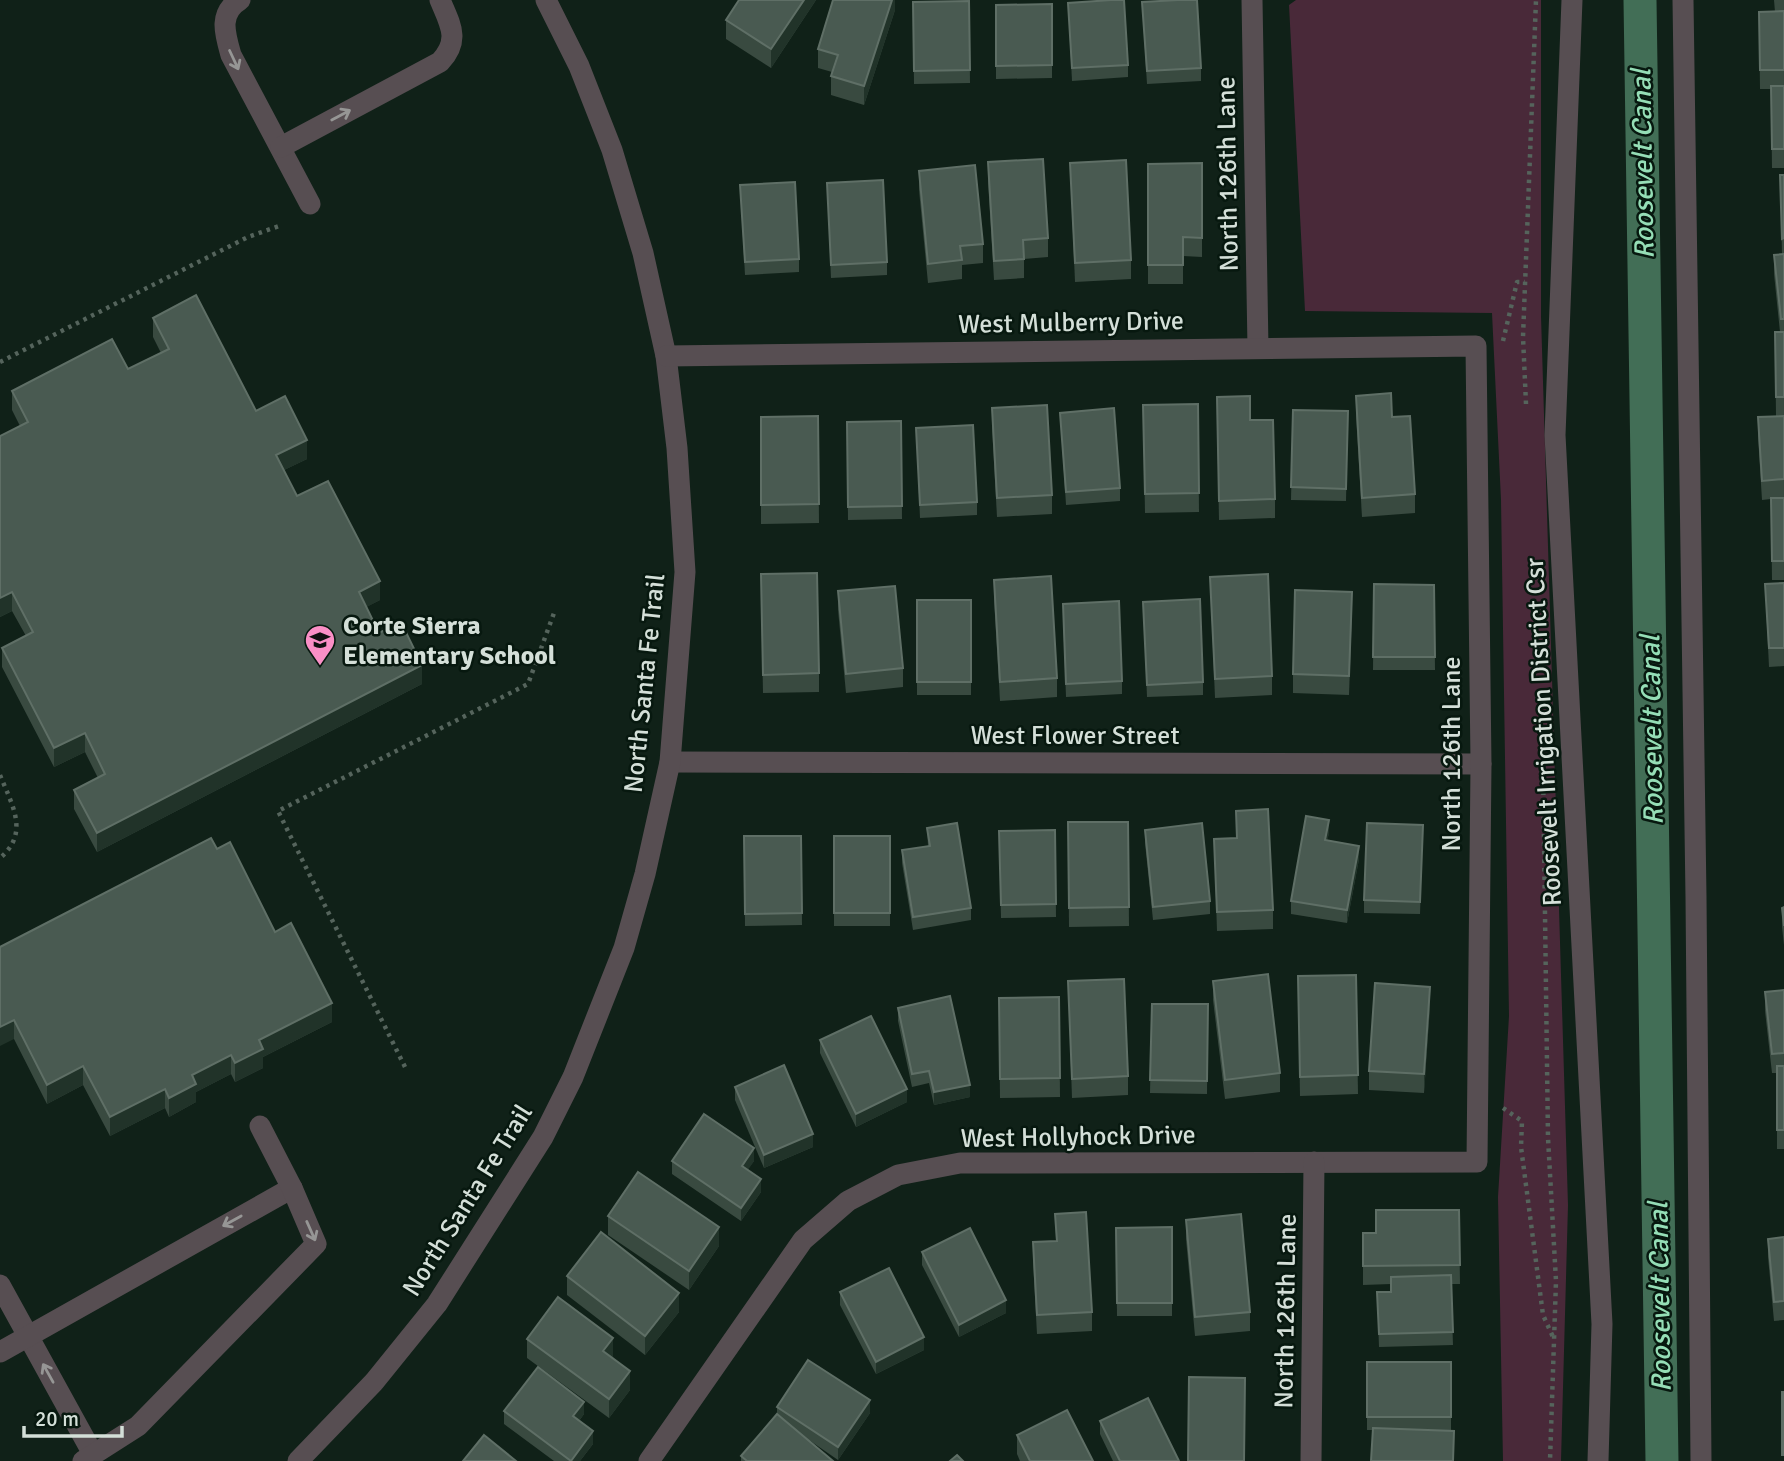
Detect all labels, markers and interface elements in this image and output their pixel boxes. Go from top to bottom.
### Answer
one-way arrow [228,49,241,70]
water label: Roosevelt Canal [1624,67,1662,259]
street label: North 126th Lane [1210,76,1246,272]
one-way arrow [330,108,351,121]
street label: West Mulberry Drive [958,305,1184,341]
street label: Roosevelt Irrigation District Csr [1519,557,1569,907]
street label: North Santa Fe Trail [618,572,672,794]
place label: Corte Sierra Elementary School [343,610,556,672]
school or university icon: Corte Sierra Elementary School [303,623,337,667]
water label: Roosevelt Canal [1633,633,1671,825]
street label: North 126th Lane [1436,656,1468,852]
street label: West Flower Street [971,720,1179,752]
street label: North Santa Fe Trail [396,1099,540,1302]
street label: West Hollyhock Drive [960,1119,1196,1155]
water label: Roosevelt Canal [1641,1200,1679,1392]
street label: North 126th Lane [1268,1213,1304,1409]
one-way arrow [223,1214,243,1228]
one-way arrow [305,1220,318,1241]
one-way arrow [41,1363,54,1384]
scale bar [24,1394,122,1438]
text: 20 m [35,1406,79,1432]

